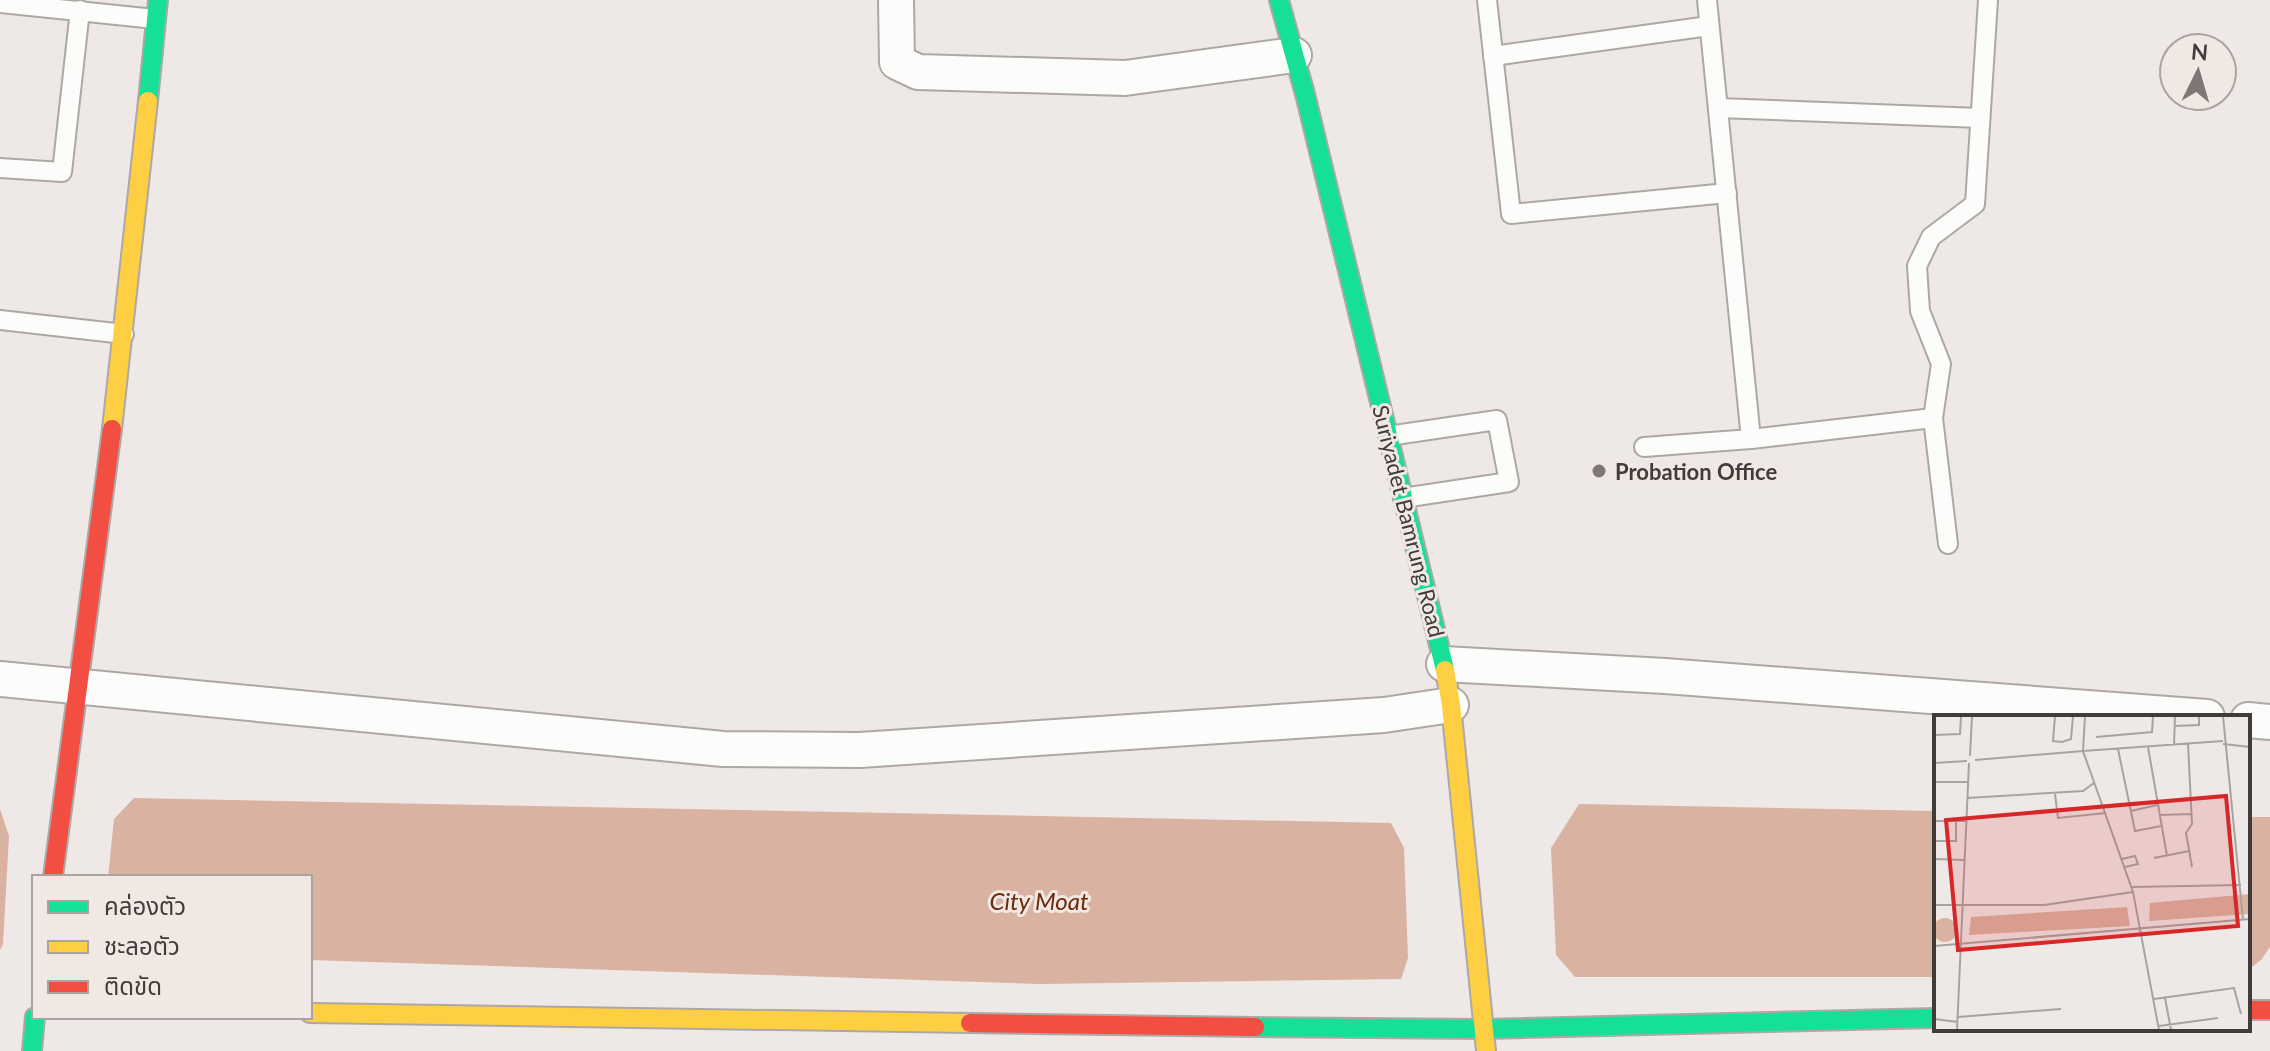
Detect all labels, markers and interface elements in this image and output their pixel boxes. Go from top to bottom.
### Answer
north arrow [2158,32,2238,112]
text: N [2190,37,2209,66]
street label: Suriyadet Bamrung Road [1367,402,1451,640]
place label: Probation Office [1615,458,1777,485]
marker: Probation Office [1590,462,1608,480]
inset map [1934,715,2250,1031]
legend [32,875,312,1019]
water label: City Moat [989,886,1089,915]
text: คล่องตัว [104,891,186,920]
text: ชะลอตัว [104,931,180,960]
text: ติดขัด [104,971,162,1000]

